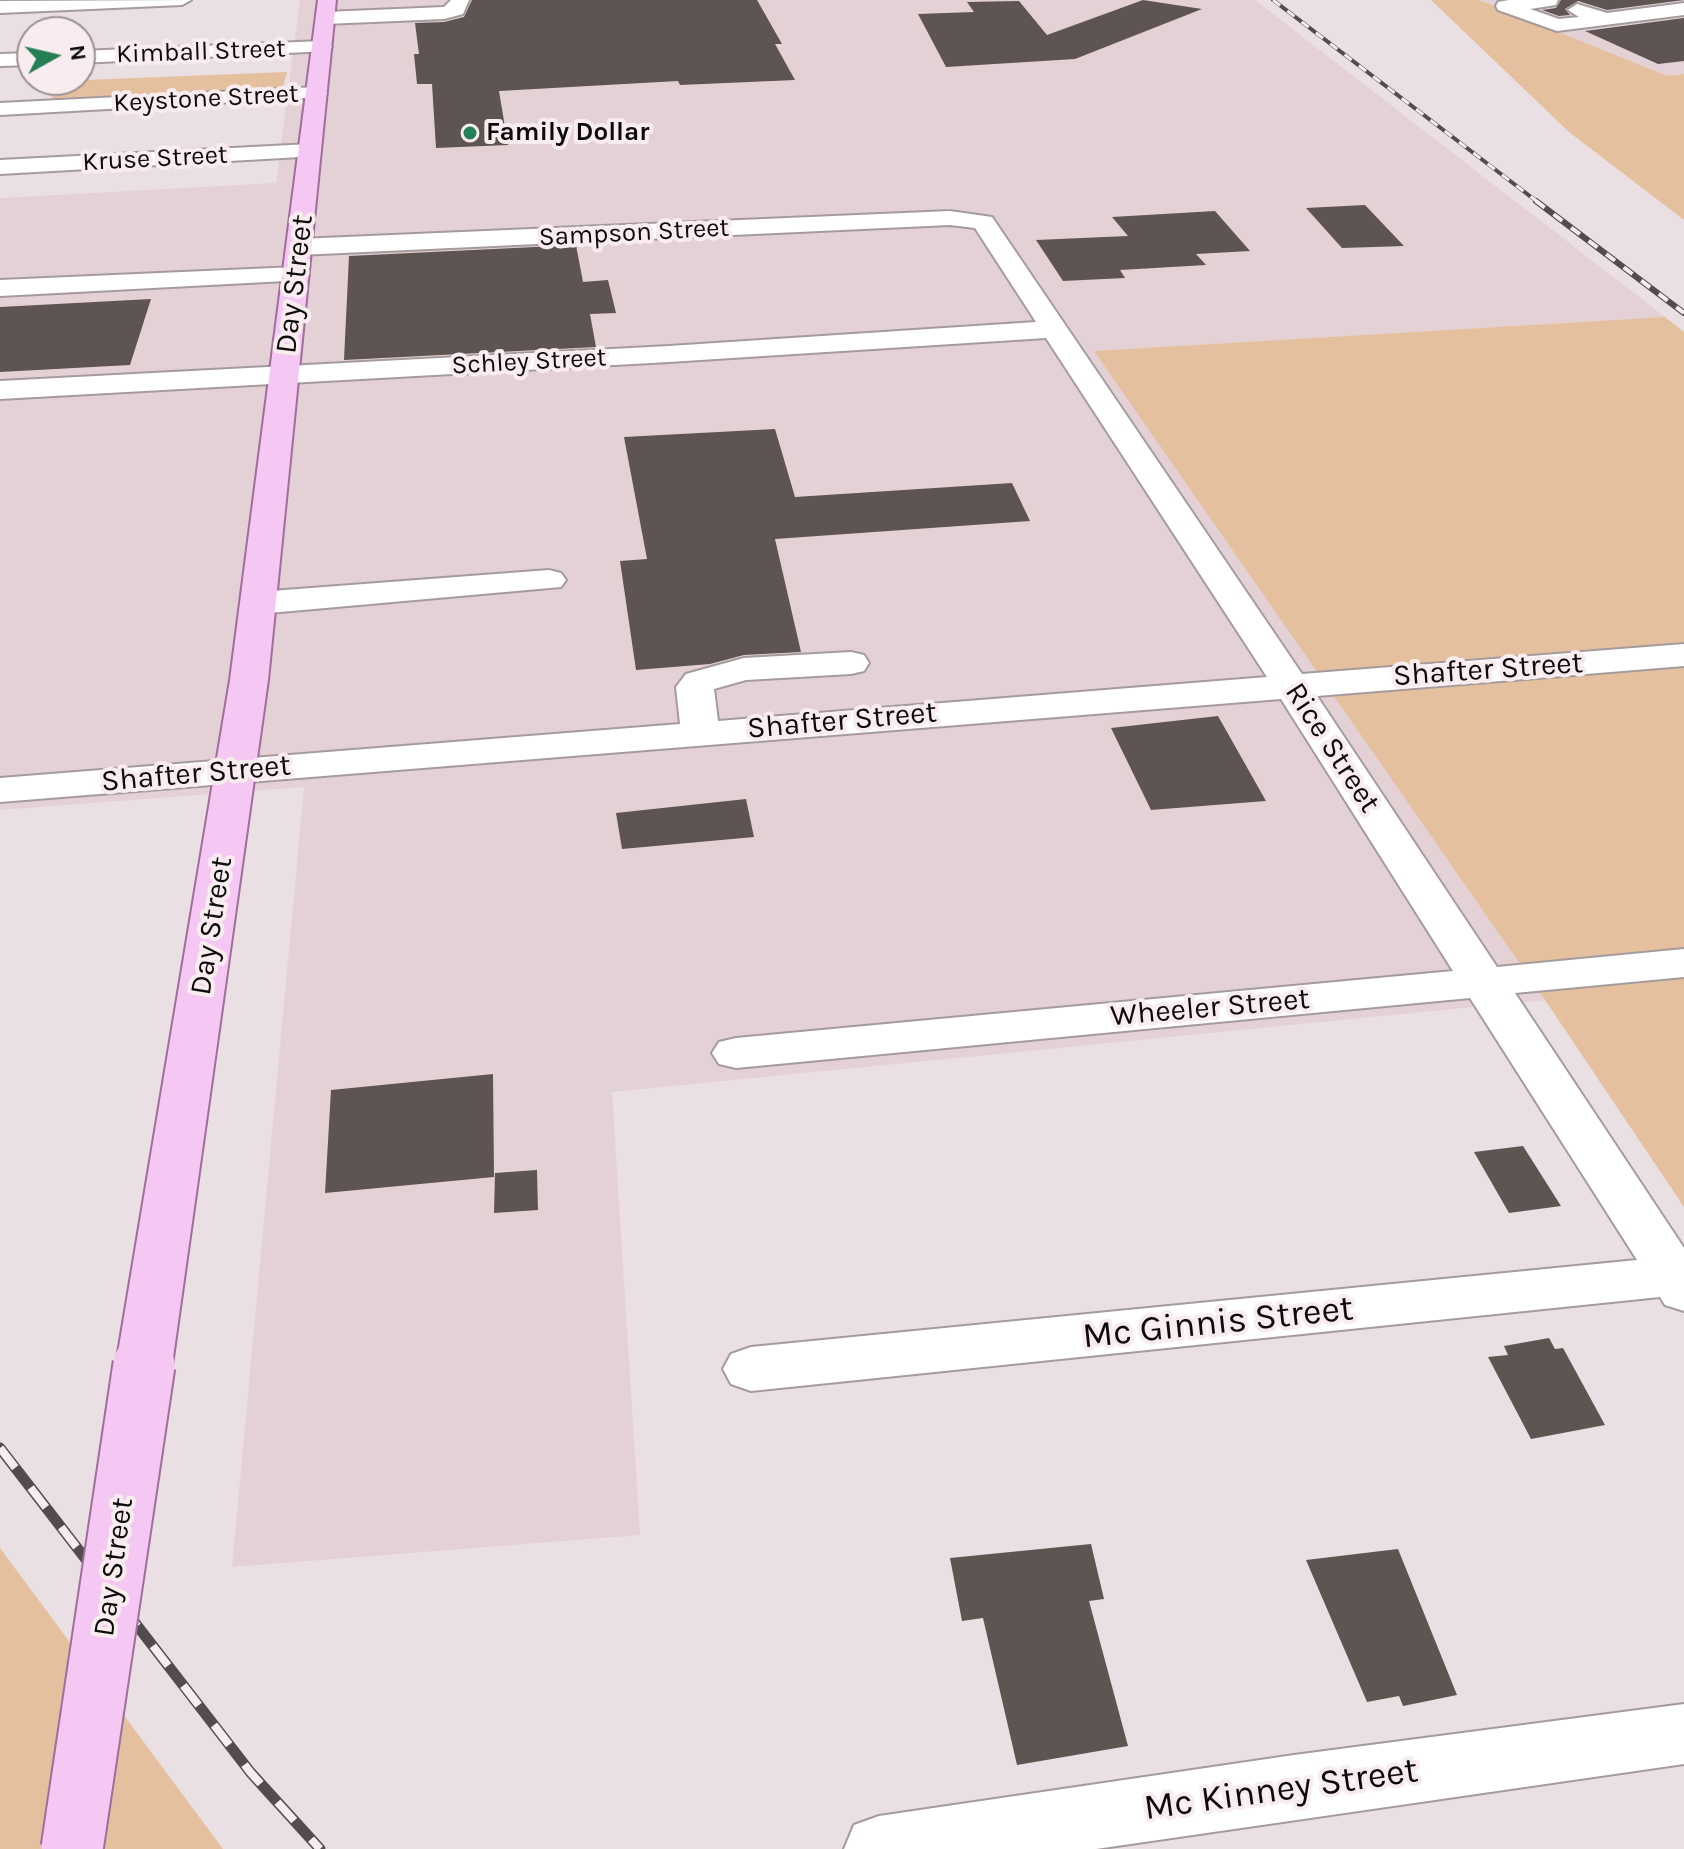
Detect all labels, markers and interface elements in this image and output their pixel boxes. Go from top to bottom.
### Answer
north arrow [16,16,96,96]
street label: Kimball Street [116,33,286,71]
text: N [64,43,92,63]
street label: Keystone Street [113,79,299,119]
place label: Family Dollar [486,117,649,149]
marker: Family Dollar [461,124,479,142]
street label: Kruse Street [82,140,228,178]
street label: Day Street [269,212,321,356]
street label: Sampson Street [538,212,730,254]
street label: Schley Street [451,342,607,382]
street label: Shafter Street [1392,645,1584,695]
street label: Rice Street [1277,676,1387,820]
street label: Shafter Street [746,695,938,747]
street label: Shafter Street [100,748,292,800]
street label: Day Street [183,854,241,998]
street label: Wheeler Street [1109,981,1311,1035]
street label: Mc Ginnis Street [1080,1287,1356,1359]
street label: Day Street [86,1495,142,1639]
street label: Mc Kinney Street [1141,1749,1421,1831]

